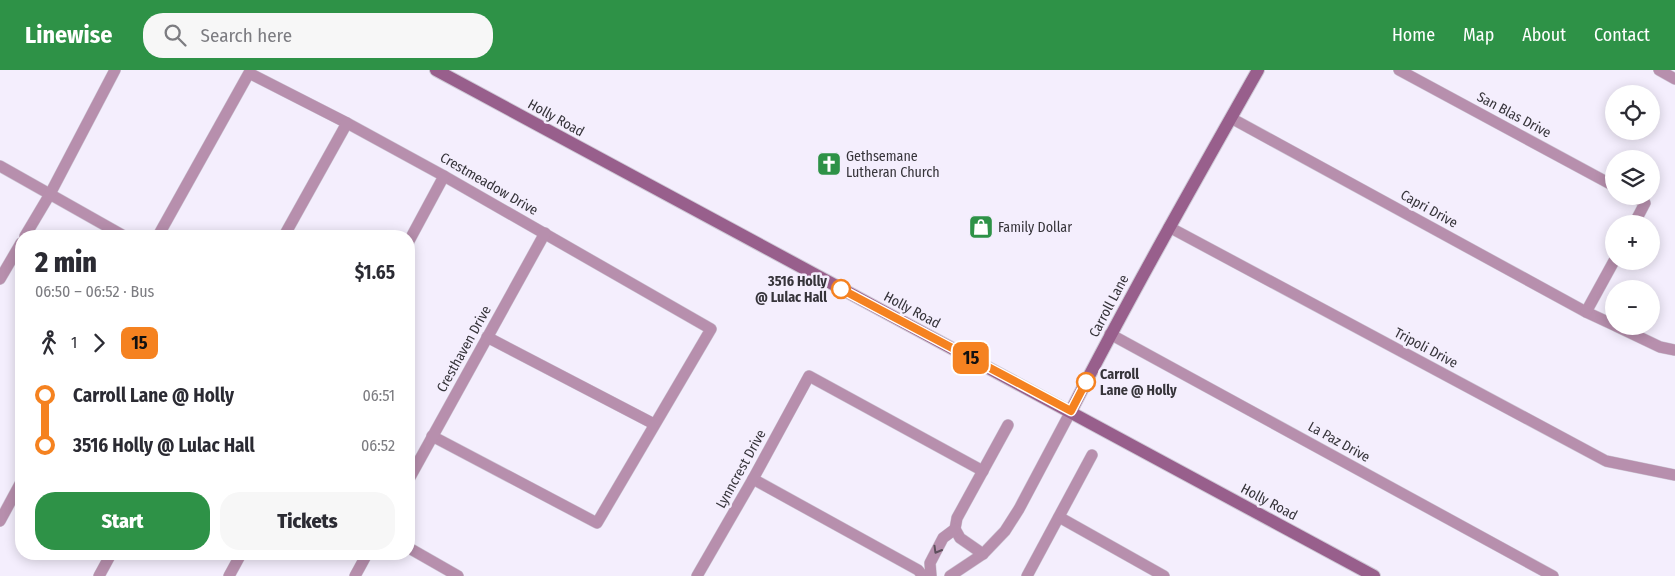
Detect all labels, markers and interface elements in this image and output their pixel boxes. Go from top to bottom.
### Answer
search box [143,13,493,58]
text: Linewise [25,21,113,49]
icon: search [161,21,189,49]
text: Search here [201,24,292,47]
text: Home [1392,24,1435,46]
text: Map [1463,24,1494,46]
text: About [1522,24,1566,46]
text: Contact [1594,24,1650,46]
map controls [1605,85,1660,335]
button: locate [1605,85,1660,140]
street label: San Blas Drive [1474,88,1554,142]
street label: Holly Road [525,96,587,140]
place label: Gethsemane Lutheran Church [846,148,940,181]
street label: Crestmeadow Drive [437,149,541,219]
button: layers [1605,150,1660,205]
church icon: Gethsemane Lutheran Church [816,151,842,177]
street label: Capri Drive [1397,186,1461,232]
shop icon: Family Dollar [968,214,994,240]
button: + [1605,215,1660,270]
place label: Family Dollar [998,219,1072,236]
text: 2 min [35,246,97,279]
text: $1.65 [355,261,395,284]
street label: Carroll Lane [1085,272,1133,340]
place label: 3516 Holly @ Lulac Hall [755,273,827,306]
marker: 3516 Holly @ Lulac Hall [831,279,851,299]
button: − [1605,280,1660,335]
text: 06:50 – 06:52 · Bus [35,282,154,301]
street label: Holly Road [881,288,943,332]
street label: Cresthaven Drive [433,303,495,395]
street label: Tripoli Drive [1391,324,1461,372]
icon: walk [35,329,63,357]
icon: forward [85,329,113,357]
text: 15 [131,332,148,354]
text: 1 [71,333,77,352]
line badge: 15 [948,342,994,374]
text: 15 [963,347,979,369]
place label: Carroll Lane @ Holly [1100,366,1177,399]
marker: Carroll Lane @ Holly [1076,372,1096,392]
text: Carroll Lane @ Holly [73,384,234,407]
text: 06:51 [362,386,395,405]
street label: La Paz Drive [1305,418,1373,466]
street label: Lynncrest Drive [712,427,770,511]
text: 3516 Holly @ Lulac Hall [73,434,255,457]
text: 06:52 [361,436,395,455]
street label: Holly Road [1238,480,1300,524]
button: Start [35,492,210,550]
button: Tickets [220,492,395,550]
one-way arrow [933,544,943,553]

